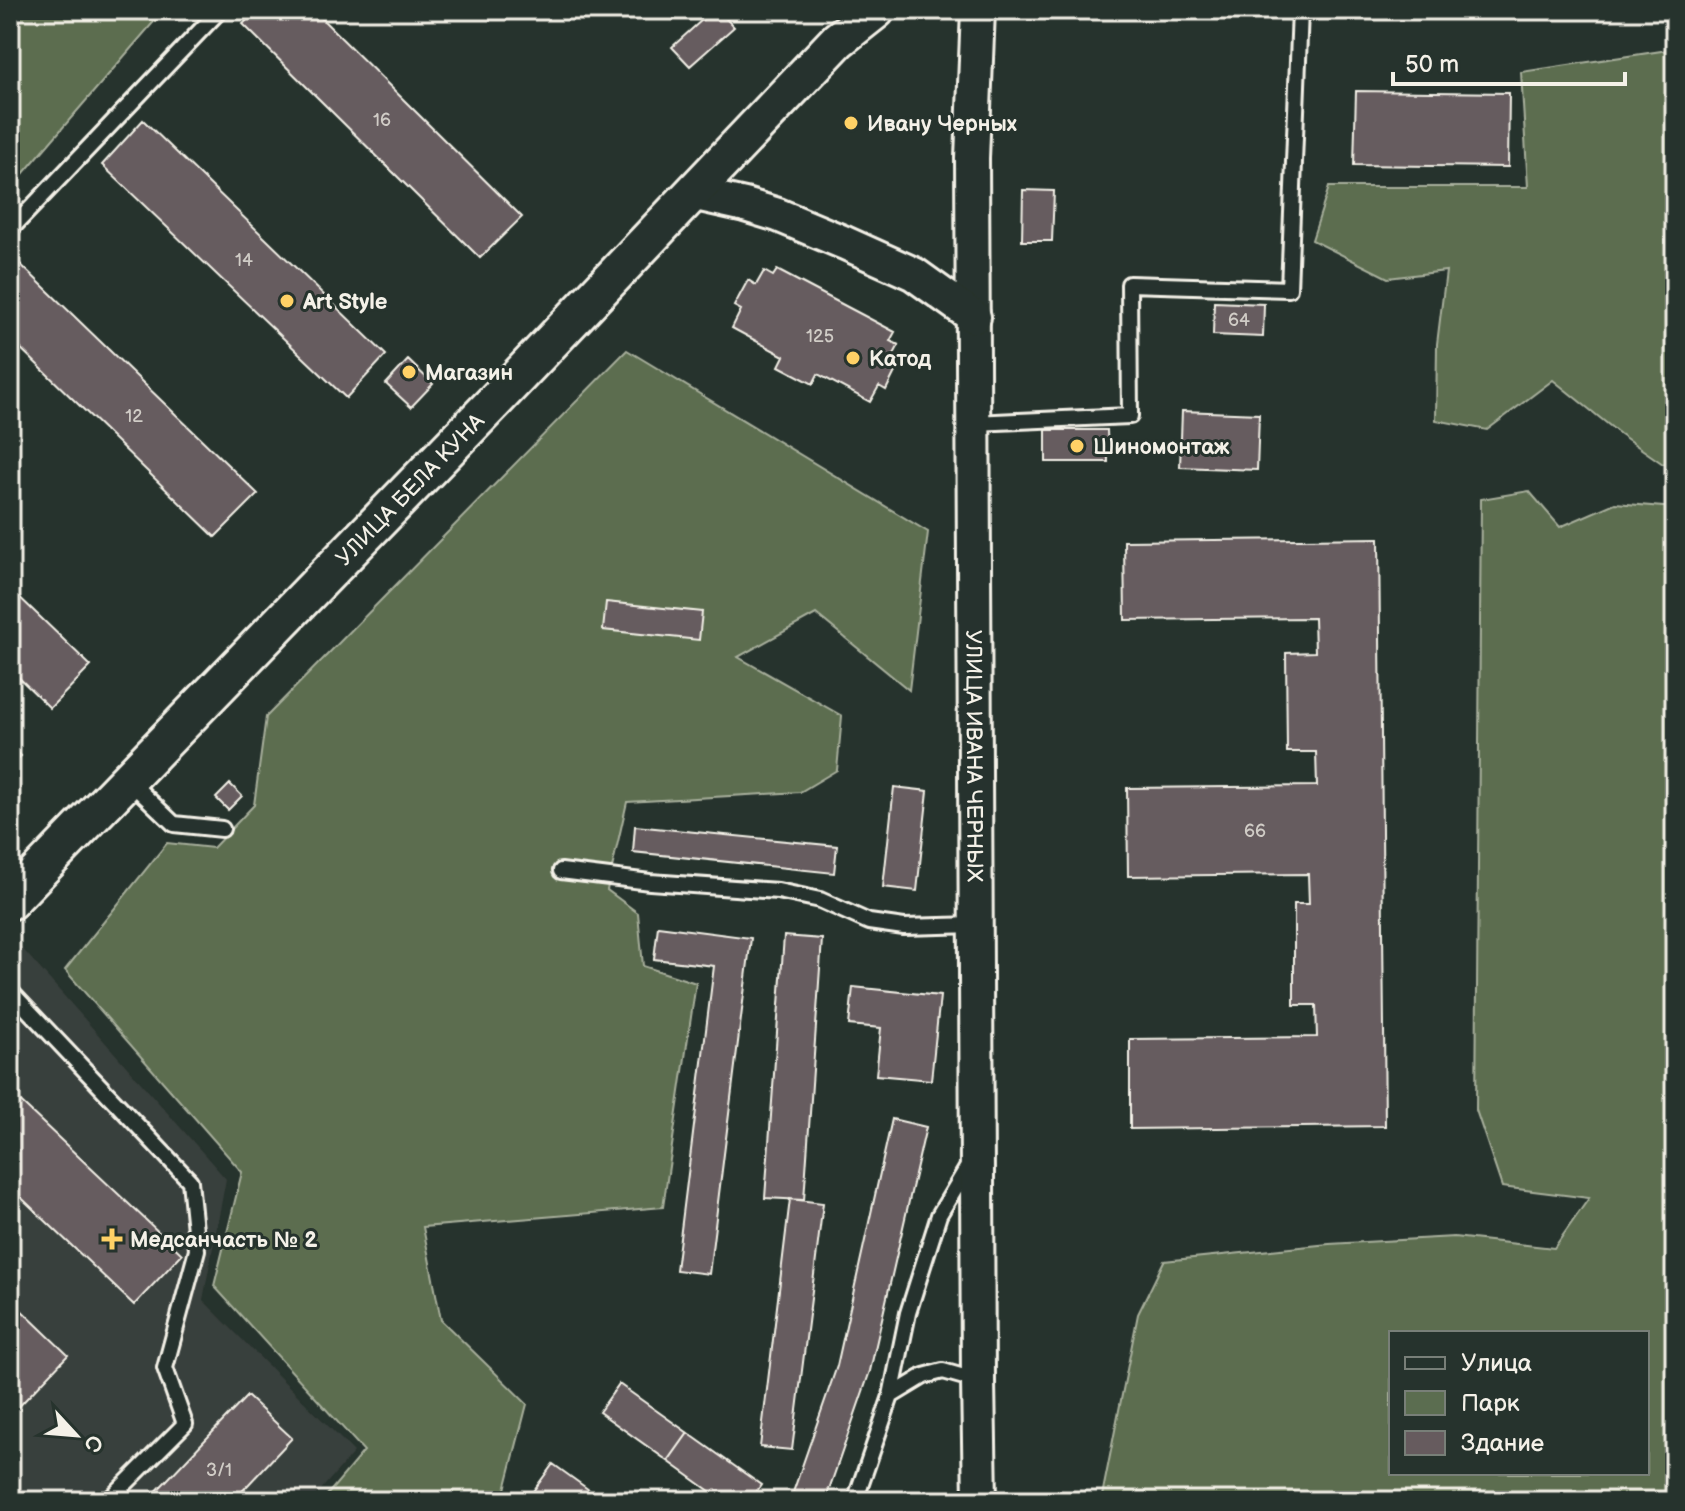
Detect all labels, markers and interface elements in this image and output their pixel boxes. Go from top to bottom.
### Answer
scale bar [1393,36,1625,86]
text: 50 m [1405,50,1459,79]
house number: 16 [373,110,391,131]
place label: Ивану Черных [867,111,1017,138]
marker: Ивану Черных [842,114,860,132]
house number: 14 [235,250,253,271]
place label: Art Style [302,289,387,316]
marker: Art Style [278,292,296,310]
house number: 64 [1228,310,1250,331]
house number: 125 [806,326,834,347]
place label: Катод [869,346,932,373]
marker: Катод [844,349,862,367]
place label: Магазин [425,360,513,387]
marker: Магазин [400,363,418,381]
house number: 12 [125,406,143,427]
street label: УЛИЦА БЕЛА КУНА [331,408,491,572]
place label: Шиномонтаж [1093,434,1230,461]
marker: Шиномонтаж [1068,437,1086,455]
street label: УЛИЦА ИВАНА ЧЕРНЫХ [959,630,988,883]
house number: 66 [1244,821,1266,842]
place label: Медсанчасть № 2 [130,1227,317,1254]
marker: Медсанчасть № 2 [101,1228,123,1250]
legend [1389,1331,1649,1475]
text: Улица [1461,1349,1532,1378]
text: Парк [1461,1389,1520,1418]
north arrow [36,1395,116,1475]
text: Здание [1461,1429,1544,1458]
text: С [77,1430,108,1456]
house number: 3/1 [206,1460,232,1481]

